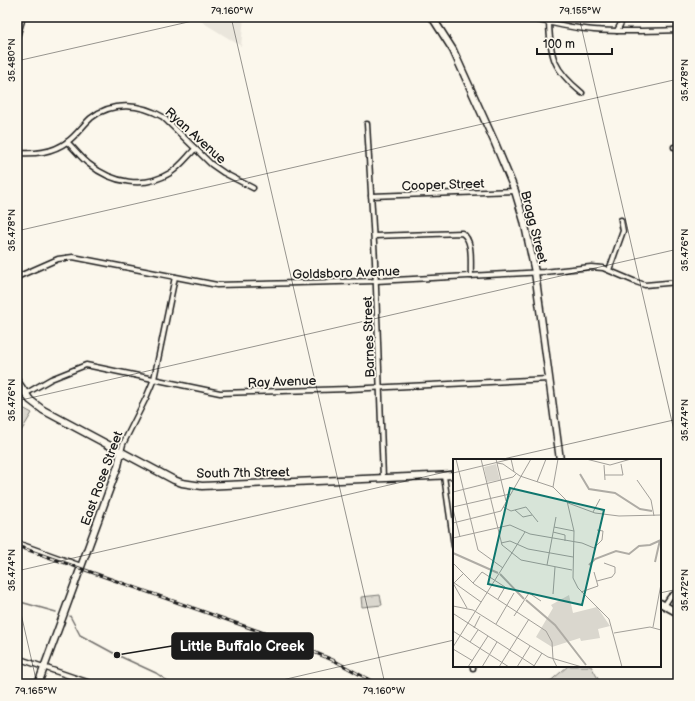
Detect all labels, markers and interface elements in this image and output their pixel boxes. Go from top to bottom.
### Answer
text: 79.160°W [211,5,253,17]
text: 79.155°W [559,5,601,17]
scale bar [537,30,612,56]
text: 100 m [543,37,575,52]
text: 35.480°N [6,38,18,82]
text: 35.478°N [679,59,691,101]
street label: Ryan Avenue [161,104,229,168]
street label: Cooper Street [401,176,485,194]
street label: Bragg Street [517,189,551,265]
text: 35.478°N [6,209,18,251]
text: 35.476°N [679,229,691,271]
street label: Goldsboro Avenue [292,263,400,283]
street label: Barnes Street [360,296,378,378]
street label: Ray Avenue [247,373,317,391]
text: 35.476°N [6,379,18,421]
text: 35.474°N [679,399,691,441]
street label: East Rose Street [77,429,126,528]
inset map [453,459,661,667]
street label: South 7th Street [196,464,290,482]
text: 35.474°N [6,549,18,591]
text: 35.472°N [679,569,691,611]
callout: Little Buffalo Creek [172,633,313,659]
text: Little Buffalo Creek [180,638,305,655]
text: 79.165°W [15,685,57,697]
text: 79.160°W [363,685,405,697]

